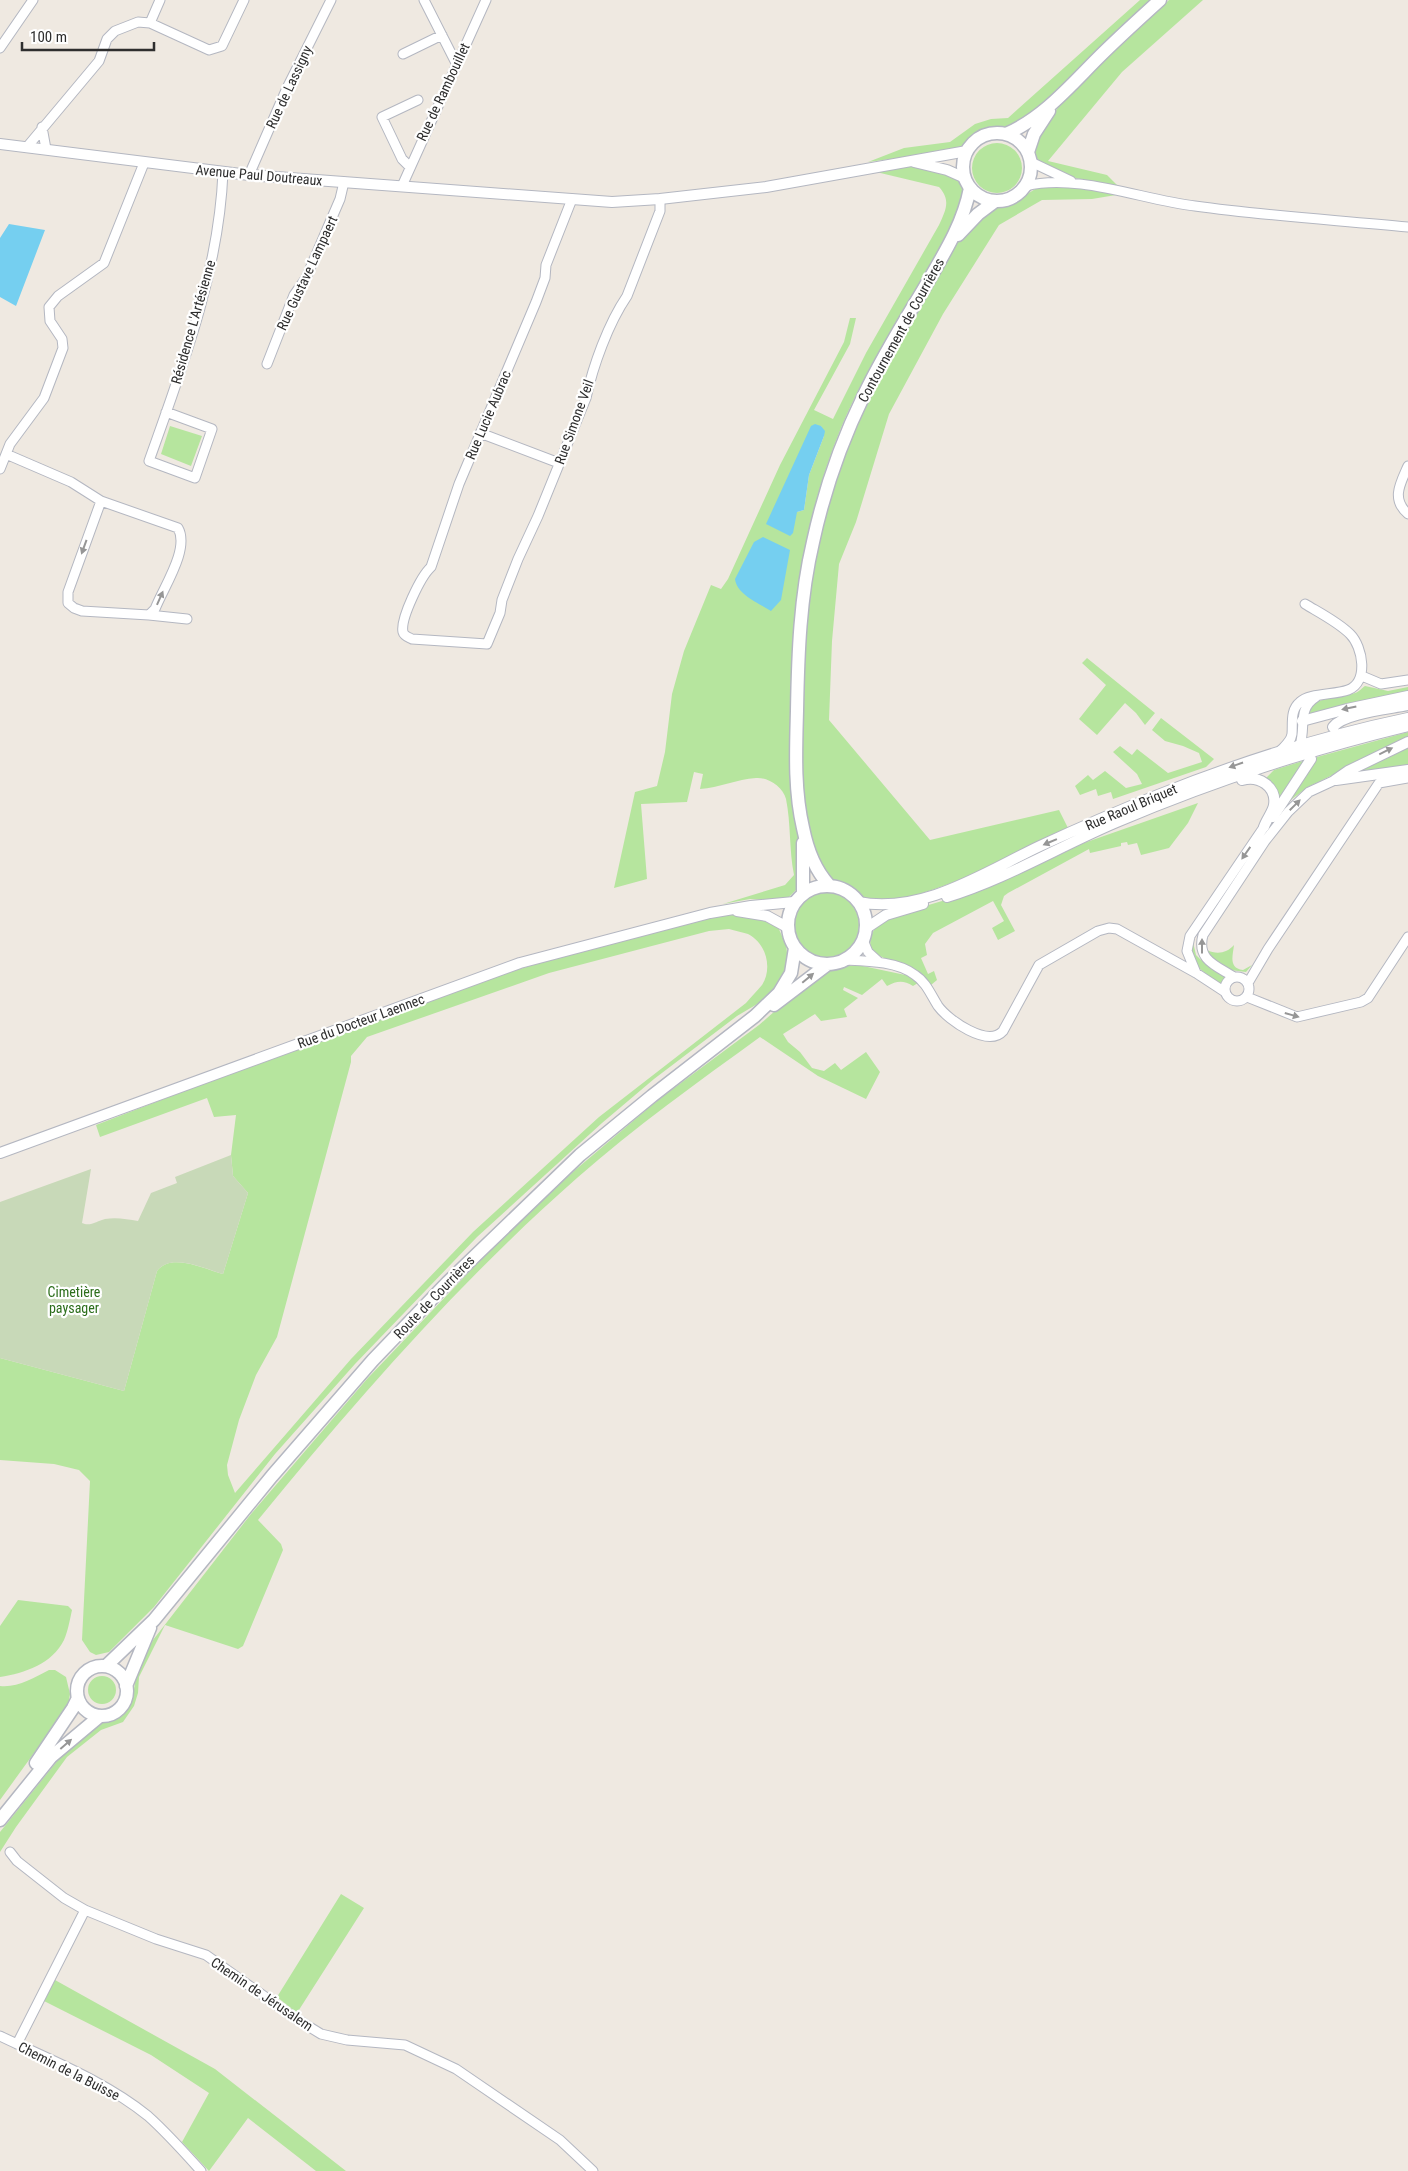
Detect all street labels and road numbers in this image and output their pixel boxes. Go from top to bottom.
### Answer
street label: Rue de Rambouillet [413,40,473,144]
street label: Rue de Lassigny [263,43,315,131]
street label: Avenue Paul Doutreaux [195,161,323,189]
street label: Rue Gustave Lampaert [273,213,341,333]
street label: Contournement de Courrières [855,255,947,405]
street label: Résidence L'Artésienne [168,258,218,386]
street label: Rue Lucie Aubrac [462,368,514,462]
street label: Rue Simone Veil [551,377,597,467]
street label: Rue Raoul Briquet [1083,781,1179,833]
street label: Rue du Docteur Laennec [295,991,427,1051]
street label: Route de Courrières [390,1252,478,1342]
street label: Chemin de Jérusalem [208,1954,316,2034]
street label: Chemin de la Buisse [16,2038,123,2104]

